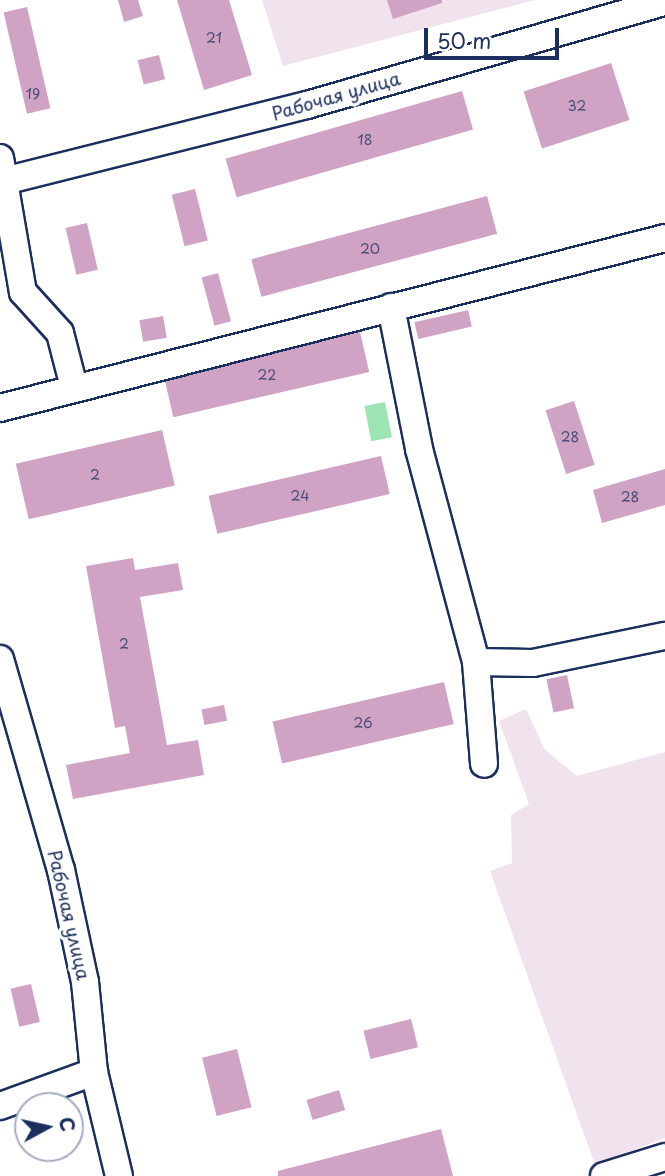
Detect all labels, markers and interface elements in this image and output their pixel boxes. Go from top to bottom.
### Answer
scale bar [427,14,562,58]
text: 50 m [437,24,491,56]
house number: 21 [206,30,222,46]
street label: Рабочая улица [269,67,403,125]
house number: 19 [26,86,40,102]
house number: 32 [568,98,586,114]
house number: 18 [357,132,373,148]
house number: 20 [360,241,380,257]
house number: 22 [258,367,276,383]
house number: 28 [561,429,579,445]
house number: 2 [90,467,100,483]
house number: 24 [291,488,309,504]
house number: 28 [621,489,639,505]
house number: 2 [119,636,129,652]
house number: 26 [353,715,373,731]
street label: Рабочая улица [44,848,94,982]
north arrow [14,1092,84,1162]
text: С [53,1115,83,1133]

